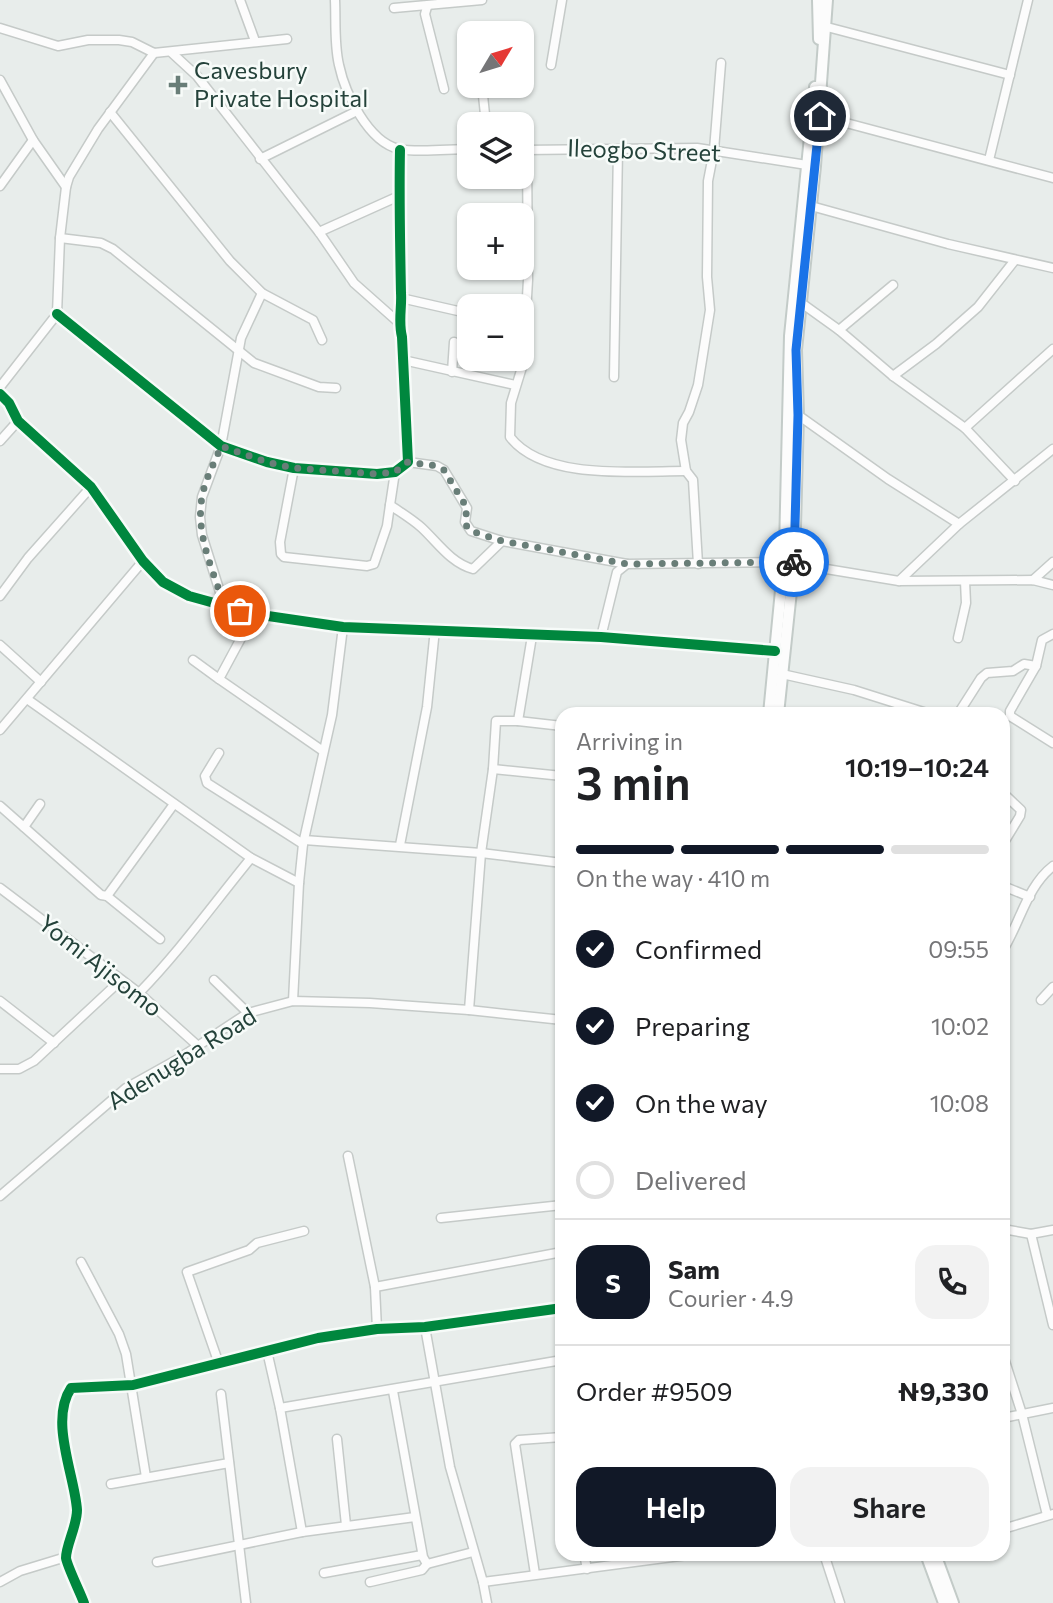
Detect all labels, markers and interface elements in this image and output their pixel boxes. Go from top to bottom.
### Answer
north arrow [457,21,534,98]
map controls [457,21,534,371]
place label: Cavesbury Private Hospital [194,55,368,112]
marker: Cavesbury Private Hospital [168,75,188,95]
pin [790,86,850,146]
icon: home [801,97,839,135]
button: layers [457,112,534,189]
street label: Ileogbo Street [567,132,722,167]
button: + [457,203,534,280]
button: − [457,294,534,371]
courier [759,527,829,597]
icon: bike [775,543,813,581]
pin [210,581,270,641]
icon: bag [221,592,259,630]
text: Arriving in [576,727,683,755]
text: 10:19–10:24 [845,751,989,782]
text: 3 min [576,753,691,809]
text: On the way · 410 m [576,864,770,892]
street label: Yomi Ajisomo [33,908,169,1022]
icon: check [576,930,614,968]
text: Confirmed [635,933,762,964]
text: 09:55 [928,935,989,963]
street label: Adenugba Road [101,1000,261,1115]
icon: check [576,1007,614,1045]
text: Preparing [635,1010,750,1041]
text: 10:02 [931,1012,989,1040]
icon: check [576,1084,614,1122]
text: On the way [635,1087,768,1118]
text: 10:08 [930,1089,989,1117]
text: Delivered [635,1164,746,1195]
button: phone [915,1245,989,1319]
text: Sam [668,1253,720,1284]
text: S [605,1267,621,1298]
text: Courier · 4.9 [668,1284,794,1312]
text: Order #9509 [576,1375,733,1406]
text: ₦9,330 [898,1375,989,1406]
button: Help [576,1467,776,1547]
button: Share [790,1467,989,1547]

